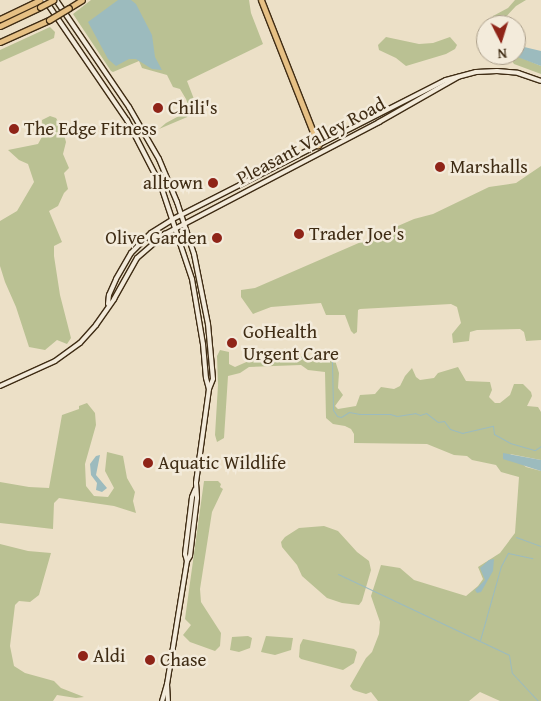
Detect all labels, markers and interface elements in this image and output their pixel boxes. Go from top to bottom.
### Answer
north arrow [476,15,526,65]
text: N [497,44,508,64]
street label: Pleasant Valley Road [233,92,389,190]
place label: Chili's [168,97,217,119]
marker: Chili's [152,102,164,114]
place label: The Edge Fitness [24,118,157,140]
marker: The Edge Fitness [8,123,20,135]
place label: Marshalls [450,156,528,178]
marker: Marshalls [434,161,446,173]
place label: alltown [143,172,203,194]
marker: alltown [207,177,219,189]
place label: Trader Joe's [309,223,404,245]
place label: Olive Garden [105,227,207,249]
marker: Trader Joe's [293,228,305,240]
marker: Olive Garden [211,232,223,244]
place label: GoHealth Urgent Care [243,321,339,365]
marker: GoHealth Urgent Care [225,336,239,350]
place label: Aquatic Wildlife [158,452,286,474]
marker: Aquatic Wildlife [142,457,154,469]
place label: Aldi [93,645,125,667]
place label: Chase [160,649,206,671]
marker: Aldi [77,650,89,662]
marker: Chase [144,654,156,666]

